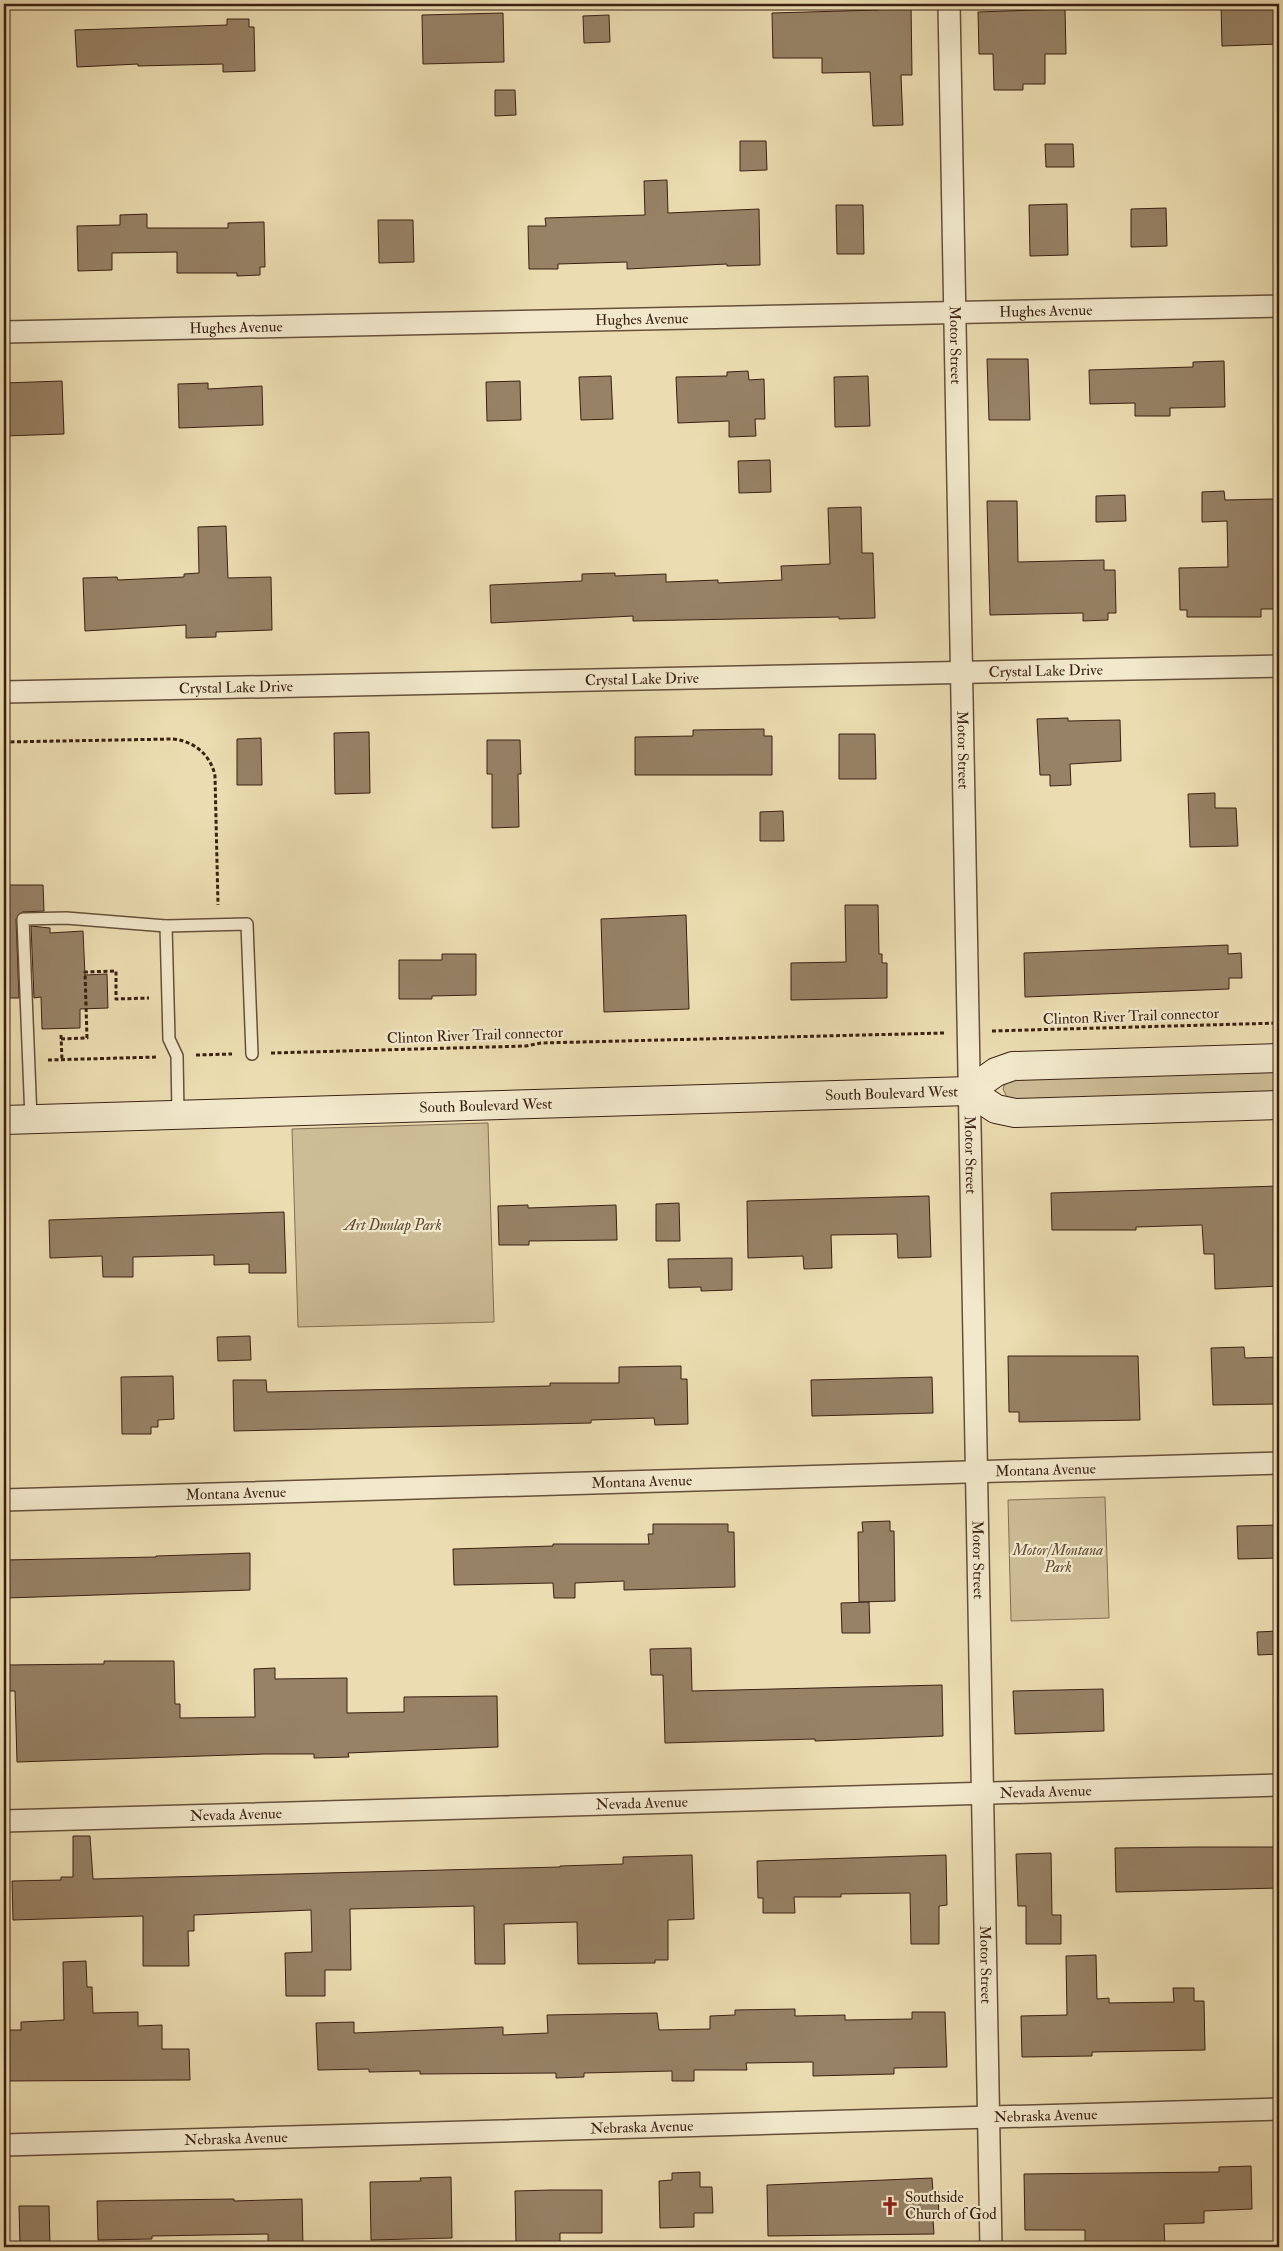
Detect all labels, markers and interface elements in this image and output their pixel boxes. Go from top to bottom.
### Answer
street label: Hughes Avenue [999,301,1093,322]
street label: Motor Street [945,306,965,384]
street label: Hughes Avenue [595,309,689,330]
street label: Hughes Avenue [189,317,283,338]
street label: Crystal Lake Drive [989,661,1103,682]
street label: Crystal Lake Drive [585,669,699,690]
street label: Crystal Lake Drive [179,677,293,698]
street label: Motor Street [952,710,973,789]
street label: Clinton River Trail connector [1043,1004,1220,1029]
street label: Clinton River Trail connector [387,1023,564,1048]
street label: South Boulevard West [825,1082,959,1105]
street label: South Boulevard West [419,1095,553,1118]
street label: Motor Street [960,1115,980,1194]
park label: Art Dunlap Park [342,1216,442,1235]
street label: Montana Avenue [995,1459,1096,1481]
street label: Montana Avenue [591,1471,692,1493]
street label: Montana Avenue [185,1483,287,1505]
street label: Motor Street [967,1520,988,1599]
park label: Motor/Montana Park [1012,1541,1103,1577]
street label: Nevada Avenue [999,1781,1092,1803]
street label: Nevada Avenue [595,1793,688,1814]
street label: Nevada Avenue [190,1804,282,1826]
street label: Motor Street [975,1925,995,2004]
street label: Nebraska Avenue [994,2105,1098,2127]
street label: Nebraska Avenue [590,2117,694,2138]
street label: Nebraska Avenue [184,2128,288,2150]
place label: Southside Church of God [905,2188,997,2224]
church icon: Southside Church of God [879,2195,901,2217]

